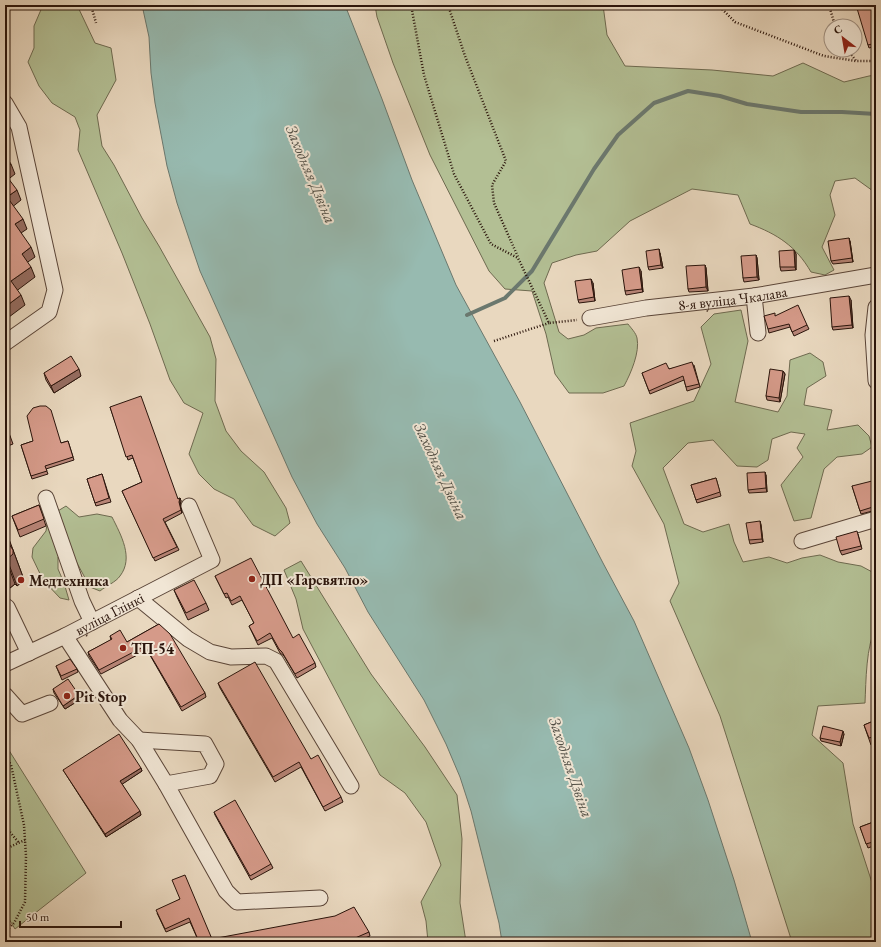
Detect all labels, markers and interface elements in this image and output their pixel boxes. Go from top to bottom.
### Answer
north arrow [823,18,863,58]
text: С [831,21,845,37]
water label: Заходняя Дзвіна [281,122,341,226]
street label: 8-я вуліца Чкалава [677,281,788,314]
water label: Заходняя Дзвіна [409,419,473,523]
place label: ДП «Гарсвятло» [260,570,369,589]
place label: Медтехника [29,571,109,590]
marker: ДП «Гарсвятло» [247,574,257,584]
marker: Медтехника [16,575,26,585]
street label: вуліца Глінкі [71,587,147,639]
place label: ТП-54 [131,639,175,658]
marker: ТП-54 [118,643,128,653]
place label: Pit Stop [75,687,127,706]
marker: Pit Stop [62,691,72,701]
water label: Заходняя Дзвіна [544,714,598,820]
scale bar [20,903,121,929]
text: 50 m [26,909,50,925]

